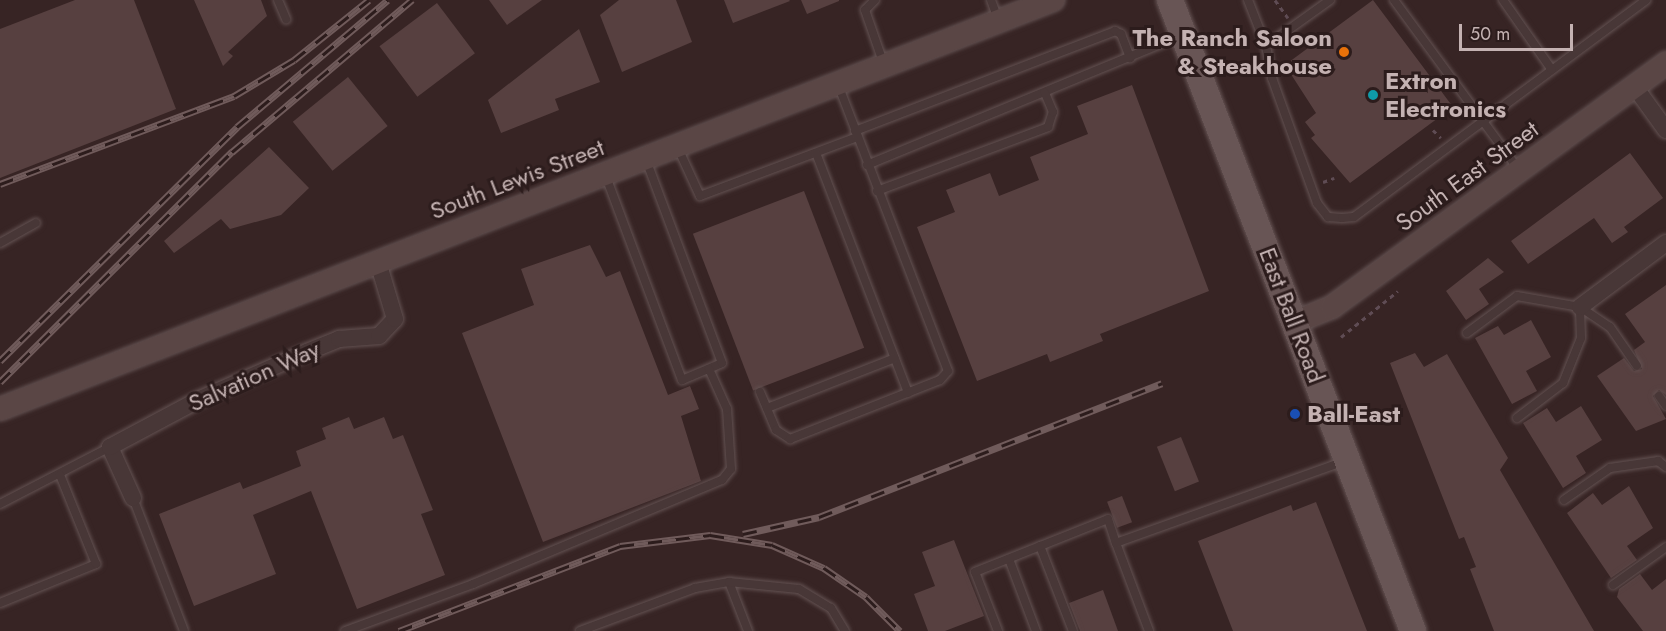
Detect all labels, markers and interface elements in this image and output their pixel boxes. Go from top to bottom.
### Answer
scale bar [1462,12,1576,50]
text: 50 m [1470,21,1510,47]
place label: The Ranch Saloon & Steakhouse [1132,24,1332,80]
marker: The Ranch Saloon & Steakhouse [1337,45,1351,59]
place label: Extron Electronics [1385,67,1506,123]
marker: Extron Electronics [1366,88,1380,102]
street label: South East Street [1390,115,1544,237]
street label: South Lewis Street [426,133,608,225]
street label: East Ball Road [1253,243,1331,387]
street label: Salvation Way [184,334,324,418]
place label: Ball-East [1307,400,1400,428]
marker: Ball-East [1288,407,1302,421]

